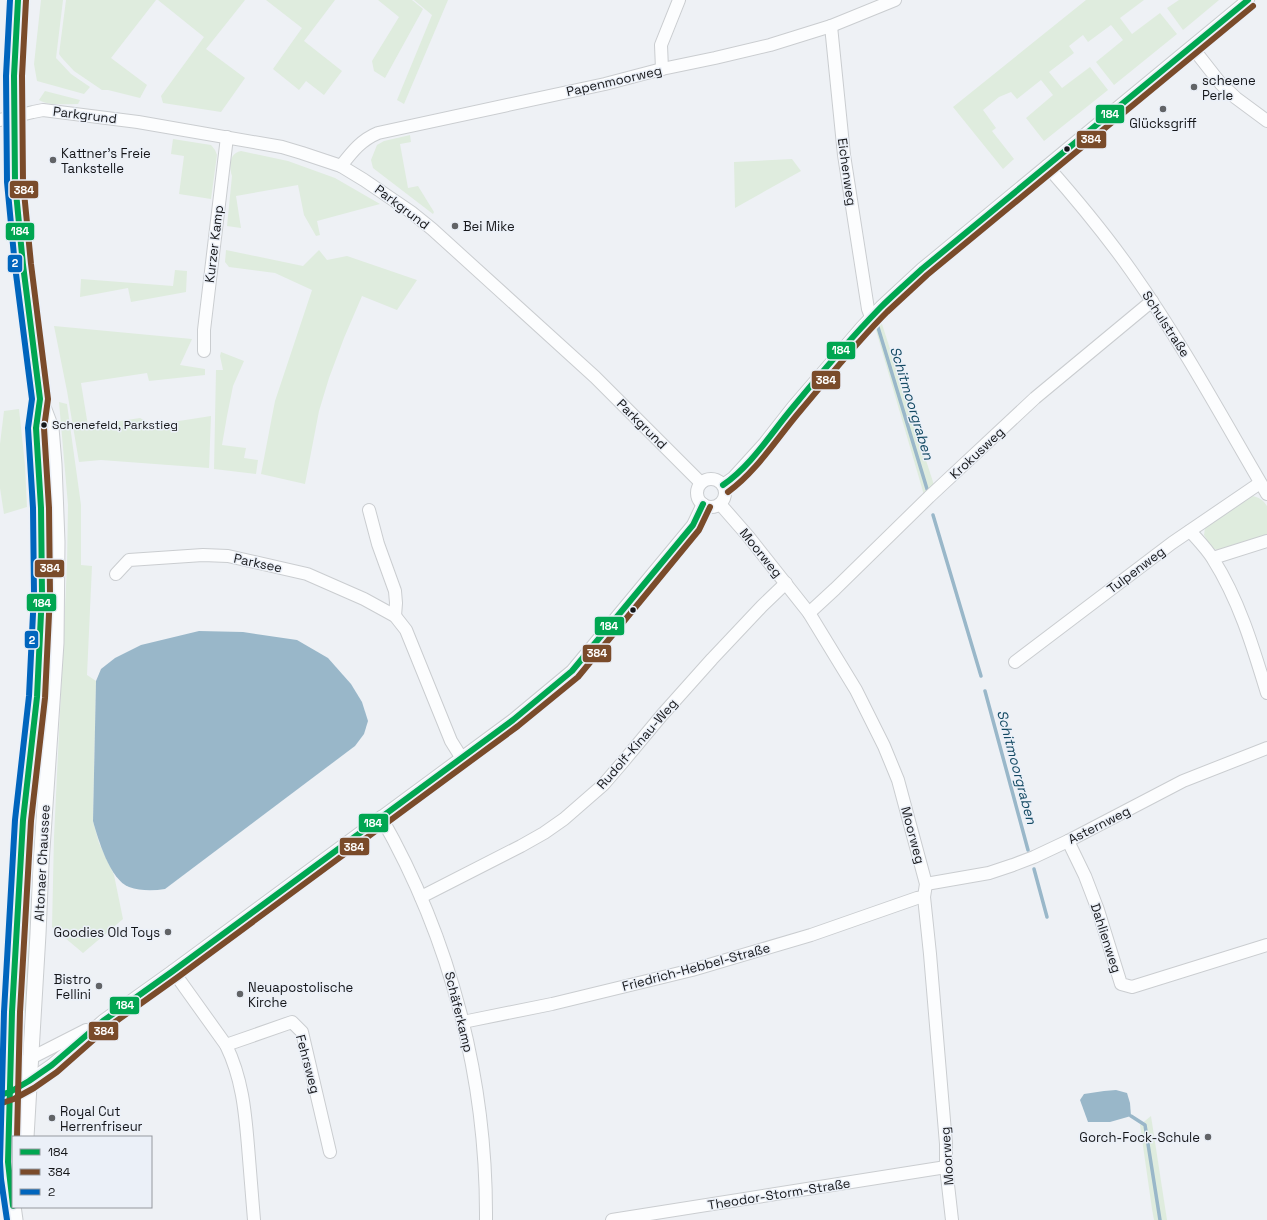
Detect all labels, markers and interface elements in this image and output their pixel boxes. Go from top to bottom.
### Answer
street label: Papenmoorweg [565,62,663,100]
place label: scheene Perle [1202,72,1256,104]
marker: scheene Perle [1189,82,1199,92]
street label: Parkgrund [52,103,118,127]
line badge: 184 [1095,104,1125,124]
marker: Glücksgriff [1158,104,1168,114]
text: 184 [1101,107,1119,121]
place label: Glücksgriff [1129,115,1197,132]
line badge: 384 [1076,130,1107,149]
text: 384 [1081,132,1101,146]
street label: Eichenweg [834,137,860,207]
unlabelled marker [1062,144,1072,154]
place label: Kattner's Freie Tankstelle [61,145,151,177]
marker: Kattner's Freie Tankstelle [48,155,58,165]
line badge: 384 [9,180,39,199]
street label: Parkgrund [371,181,433,233]
text: 384 [14,183,34,197]
street label: Kurzer Kamp [201,204,227,284]
place label: Bei Mike [463,218,515,235]
marker: Bei Mike [450,221,460,231]
line badge: 184 [5,222,35,241]
text: 184 [11,224,29,238]
line badge: 2 [7,254,23,273]
text: 2 [12,256,19,270]
street label: Schulstraße [1138,288,1194,360]
line badge: 184 [826,341,856,360]
text: 184 [832,343,850,357]
water label: Schitmoorgraben [886,344,938,462]
line badge: 384 [811,370,841,390]
text: 384 [816,373,836,387]
street label: Parkgrund [613,395,671,453]
place label: Schenefeld, Parkstieg [52,417,178,433]
marker: Schenefeld, Parkstieg [39,420,49,430]
street label: Krokusweg [946,423,1008,483]
street label: Moorweg [736,525,786,581]
street label: Tulpenweg [1104,543,1168,597]
street label: Parksee [232,550,284,576]
line badge: 384 [34,559,65,578]
text: 384 [40,561,60,575]
line badge: 184 [26,593,57,612]
text: 184 [33,596,51,610]
unlabelled marker [628,605,638,615]
line badge: 184 [594,616,625,636]
text: 184 [600,619,618,633]
line badge: 2 [24,630,39,649]
text: 2 [29,633,36,647]
line badge: 384 [582,644,612,663]
text: 384 [587,646,607,660]
street label: Rudolf-Kinau-Weg [593,695,681,793]
water label: Schitmoorgraben [993,708,1041,827]
street label: Asternweg [1065,802,1133,848]
street label: Altonaer Chaussee [30,804,54,922]
street label: Moorweg [897,805,929,865]
line badge: 184 [358,813,389,833]
text: 184 [364,816,382,830]
line badge: 384 [339,837,370,856]
text: 384 [344,840,364,854]
street label: Dahlienweg [1087,901,1125,975]
place label: Goodies Old Toys [53,924,160,941]
marker: Goodies Old Toys [163,927,173,937]
street label: Friedrich-Hebbel-Straße [620,939,772,995]
street label: Schäferkamp [441,970,477,1054]
place label: Bistro Fellini [54,971,91,1003]
place label: Neuapostolische Kirche [248,979,353,1011]
marker: Bistro Fellini [94,981,104,991]
marker: Neuapostolische Kirche [235,989,245,999]
line badge: 184 [109,996,140,1015]
text: 184 [116,998,134,1012]
line badge: 384 [88,1021,119,1041]
text: 384 [94,1024,114,1038]
street label: Fehrsweg [292,1033,324,1095]
place label: Royal Cut Herrenfriseur [60,1103,143,1135]
marker: Royal Cut Herrenfriseur [47,1113,57,1123]
street label: Moorweg [936,1126,958,1186]
place label: Gorch-Fock-Schule [1079,1129,1200,1146]
marker: Gorch-Fock-Schule [1203,1132,1213,1142]
legend [12,1136,152,1208]
text: 184 [48,1144,68,1160]
text: 384 [48,1164,71,1180]
street label: Theodor-Storm-Straße [707,1174,851,1214]
text: 2 [48,1184,55,1200]

